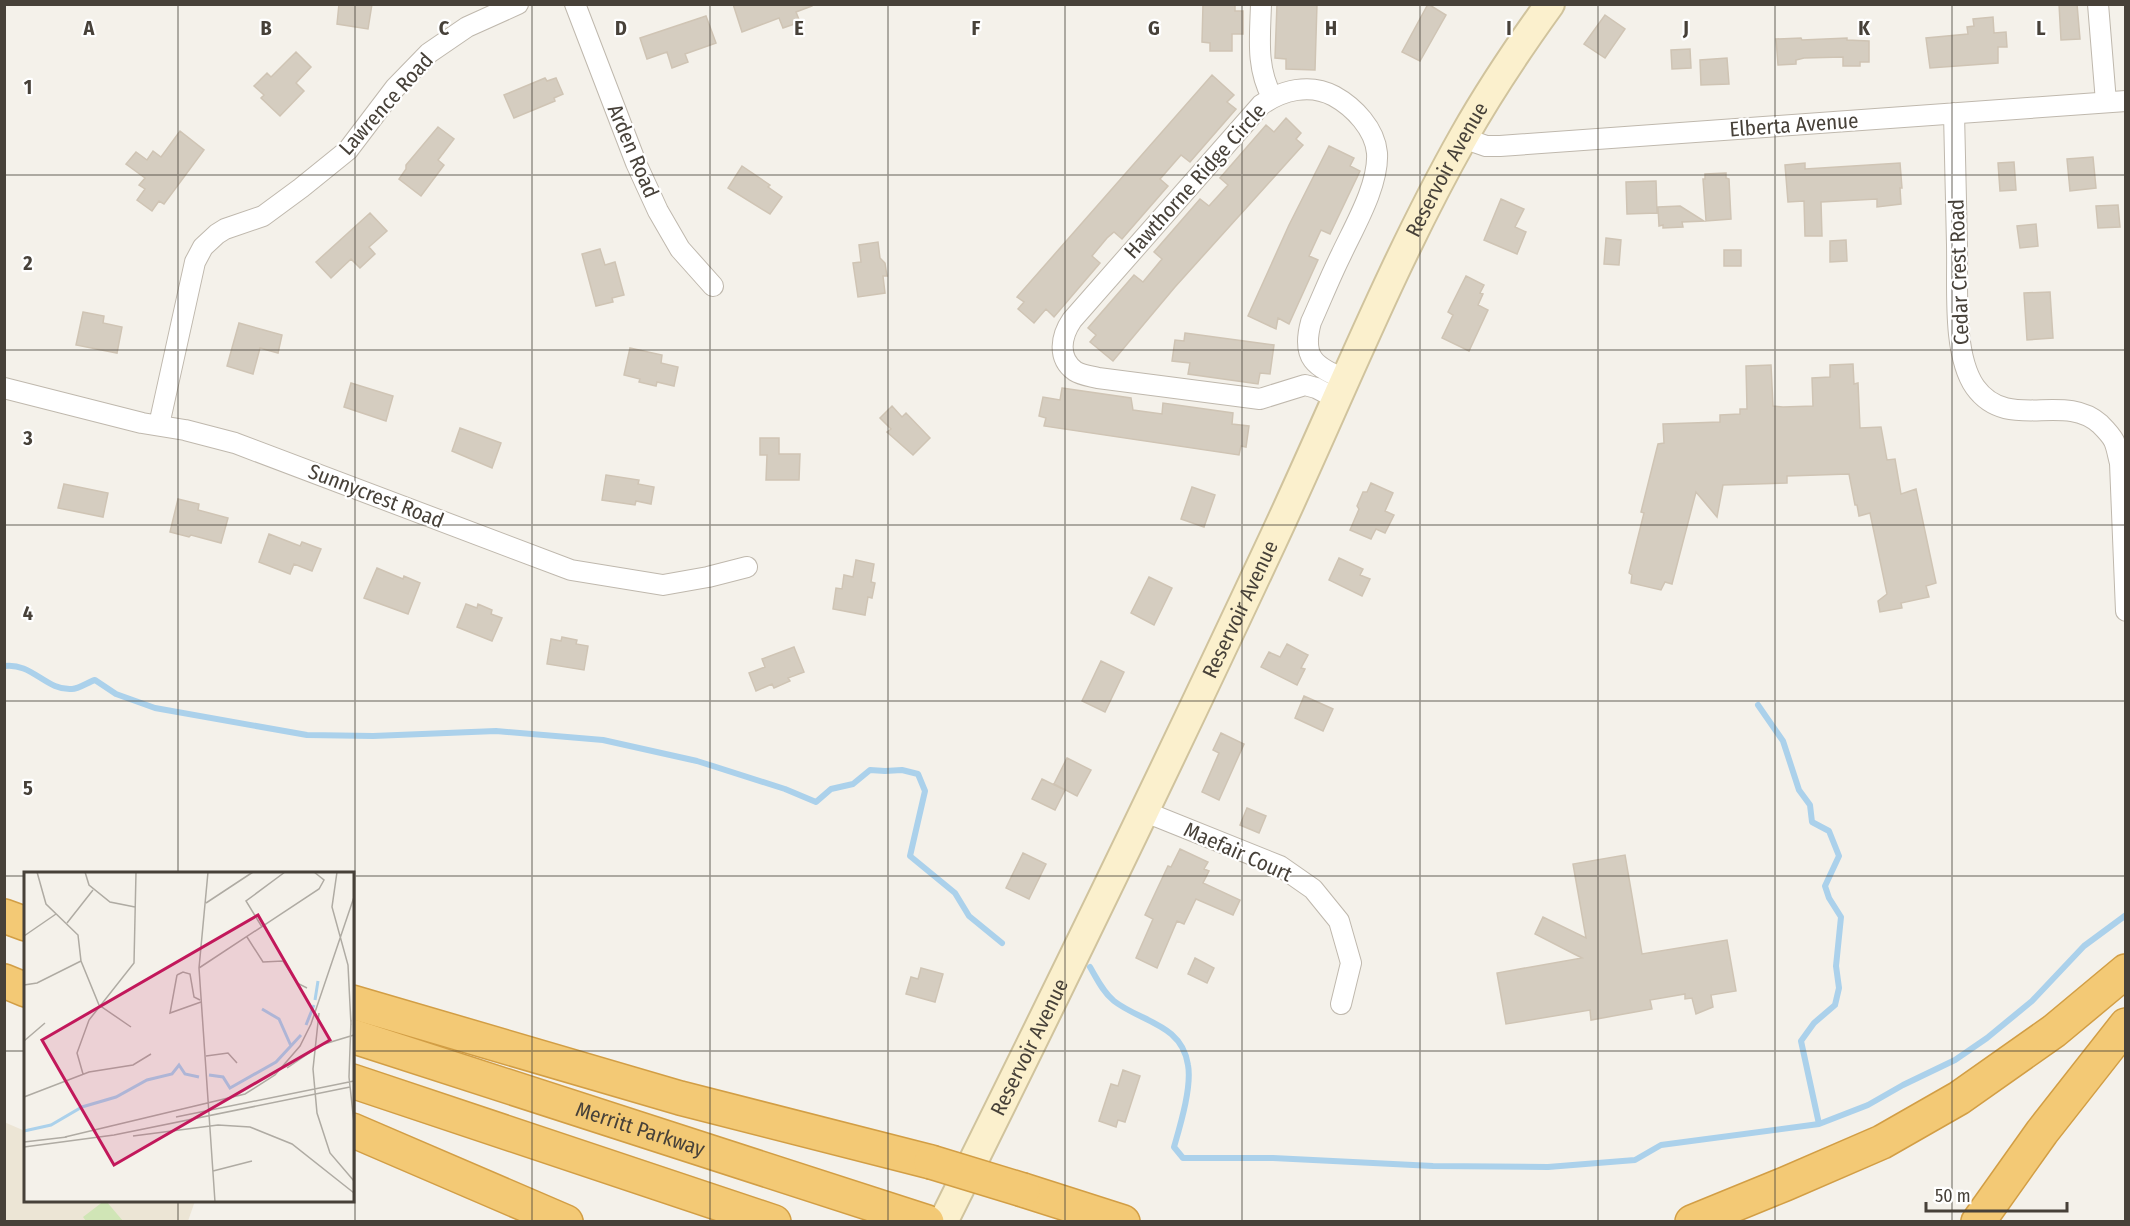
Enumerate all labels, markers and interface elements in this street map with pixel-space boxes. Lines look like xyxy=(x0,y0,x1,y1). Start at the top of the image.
text: A xyxy=(83,16,96,40)
text: B xyxy=(260,16,272,40)
text: C xyxy=(439,16,450,40)
text: D xyxy=(615,16,627,40)
text: E xyxy=(794,16,804,40)
text: F xyxy=(972,16,981,40)
text: G xyxy=(1148,16,1160,40)
text: H xyxy=(1325,16,1337,40)
text: I xyxy=(1506,16,1512,40)
text: J xyxy=(1682,16,1689,40)
text: K xyxy=(1858,16,1870,40)
text: L xyxy=(2036,16,2046,40)
street label: Lawrence Road xyxy=(333,47,439,161)
text: 1 xyxy=(24,75,32,99)
street label: Reservoir Avenue xyxy=(1400,97,1494,241)
street label: Hawthorne Ridge Circle xyxy=(1119,98,1271,264)
street label: Arden Road xyxy=(602,100,664,202)
street label: Elberta Avenue xyxy=(1729,108,1859,142)
street label: Cedar Crest Road xyxy=(1943,198,1975,346)
text: 2 xyxy=(22,251,33,275)
text: 3 xyxy=(22,426,33,450)
street label: Sunnycrest Road xyxy=(305,458,447,534)
street label: Reservoir Avenue xyxy=(1197,536,1284,682)
text: 4 xyxy=(23,601,33,625)
text: 5 xyxy=(23,776,33,800)
street label: Maefair Court xyxy=(1180,817,1296,887)
inset map xyxy=(24,872,354,1202)
street label: Reservoir Avenue xyxy=(985,975,1074,1120)
street label: Merritt Parkway xyxy=(572,1096,709,1162)
scale bar xyxy=(1926,1175,2067,1213)
text: 50 m xyxy=(1935,1185,1971,1207)

